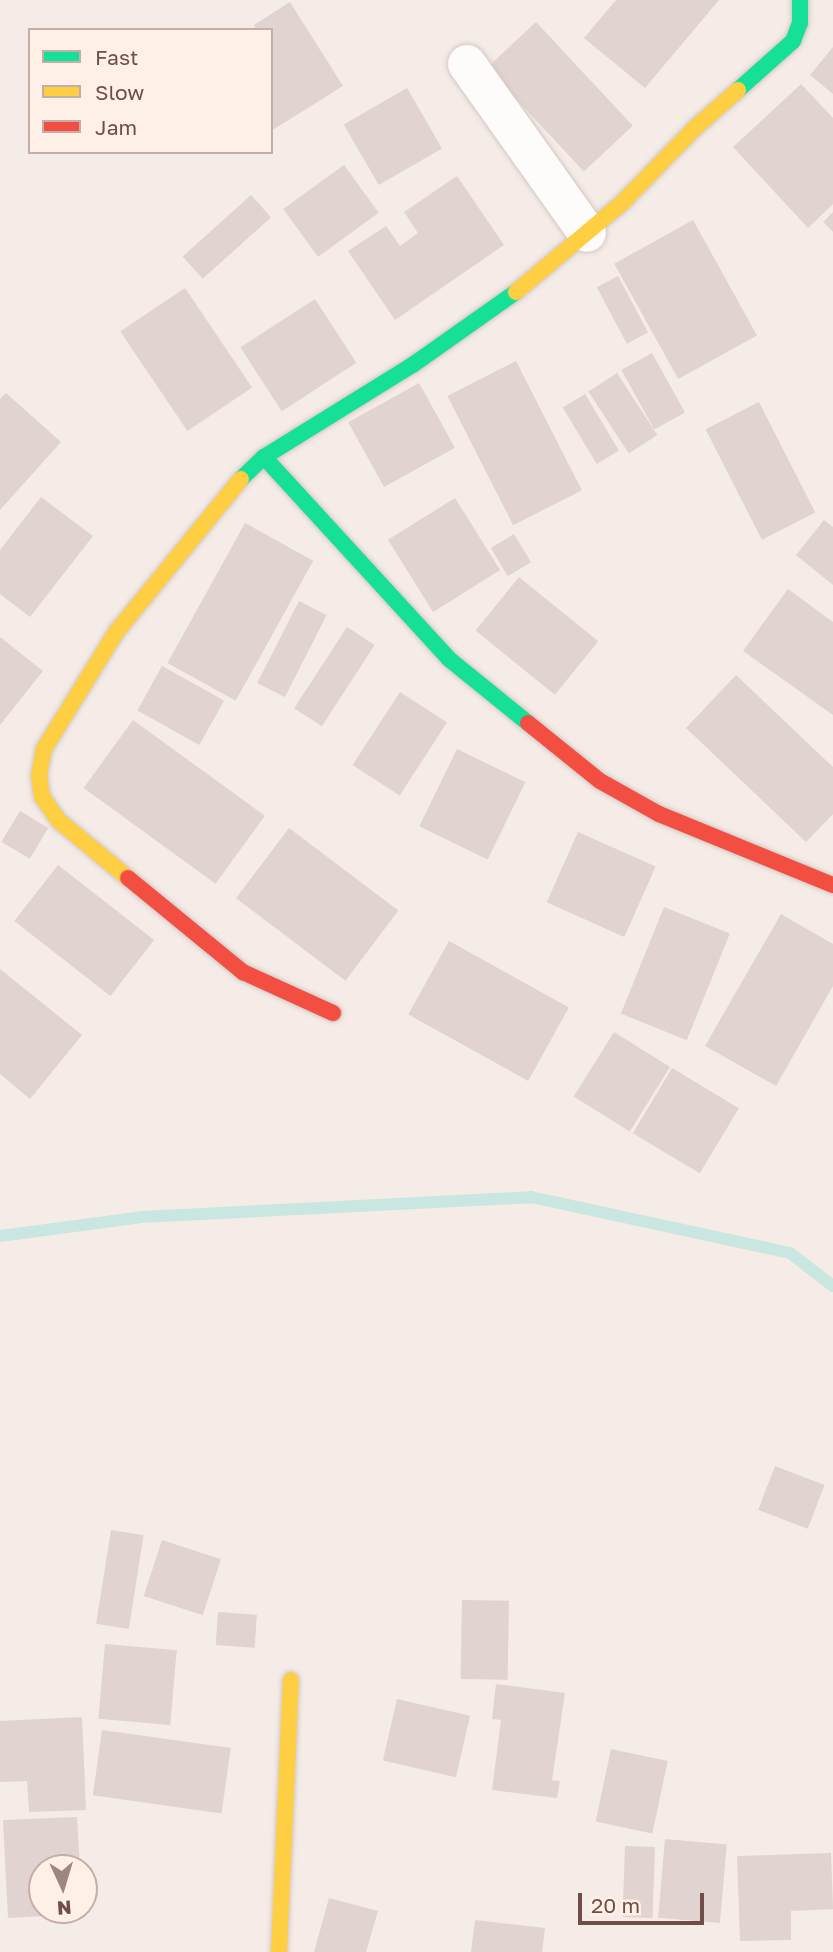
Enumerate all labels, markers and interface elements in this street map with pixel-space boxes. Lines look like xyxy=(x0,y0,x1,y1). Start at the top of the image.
legend xyxy=(28,28,273,154)
text: Fast xyxy=(95,44,138,70)
text: Slow xyxy=(95,79,144,105)
text: Jam xyxy=(95,114,137,140)
north arrow xyxy=(28,1854,98,1924)
scale bar xyxy=(581,1878,707,1922)
text: 20 m xyxy=(591,1892,640,1918)
text: N xyxy=(56,1896,72,1920)

